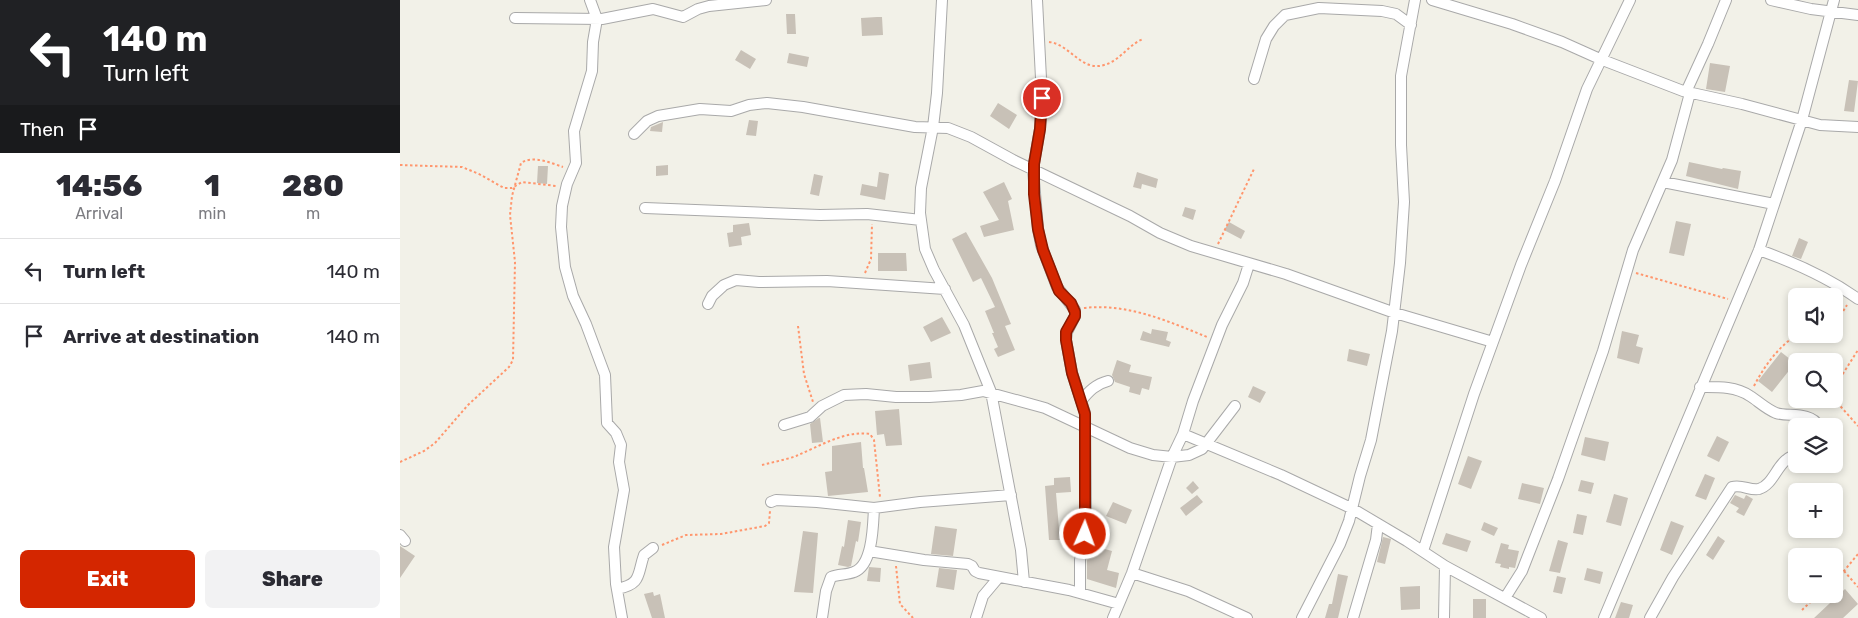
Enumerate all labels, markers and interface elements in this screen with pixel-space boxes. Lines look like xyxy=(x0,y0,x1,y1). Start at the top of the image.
text: 140 m xyxy=(103,18,208,60)
icon: left xyxy=(20,20,85,85)
text: Turn left xyxy=(103,60,189,87)
pin xyxy=(1021,77,1063,119)
icon: arrive xyxy=(1028,84,1056,112)
icon: arrive xyxy=(74,115,102,143)
text: Then xyxy=(20,118,64,141)
text: 14:56 xyxy=(56,168,142,204)
text: 1 xyxy=(204,168,220,204)
text: 280 xyxy=(282,168,344,204)
text: Arrival xyxy=(75,204,123,223)
text: min xyxy=(198,204,226,223)
text: m xyxy=(306,204,320,223)
icon: left xyxy=(20,257,48,285)
text: Turn left xyxy=(63,260,145,283)
text: 140 m xyxy=(326,260,380,283)
map controls xyxy=(1788,288,1843,603)
button: sound xyxy=(1788,288,1843,343)
icon: arrive xyxy=(20,322,48,350)
text: Arrive at destination xyxy=(63,325,259,348)
text: 140 m xyxy=(326,325,380,348)
button: search xyxy=(1788,353,1843,408)
button: layers xyxy=(1788,418,1843,473)
button: + xyxy=(1788,483,1843,538)
position arrow xyxy=(1058,507,1110,559)
button: − xyxy=(1788,548,1843,603)
button: Exit xyxy=(20,550,195,608)
button: Share xyxy=(205,550,380,608)

